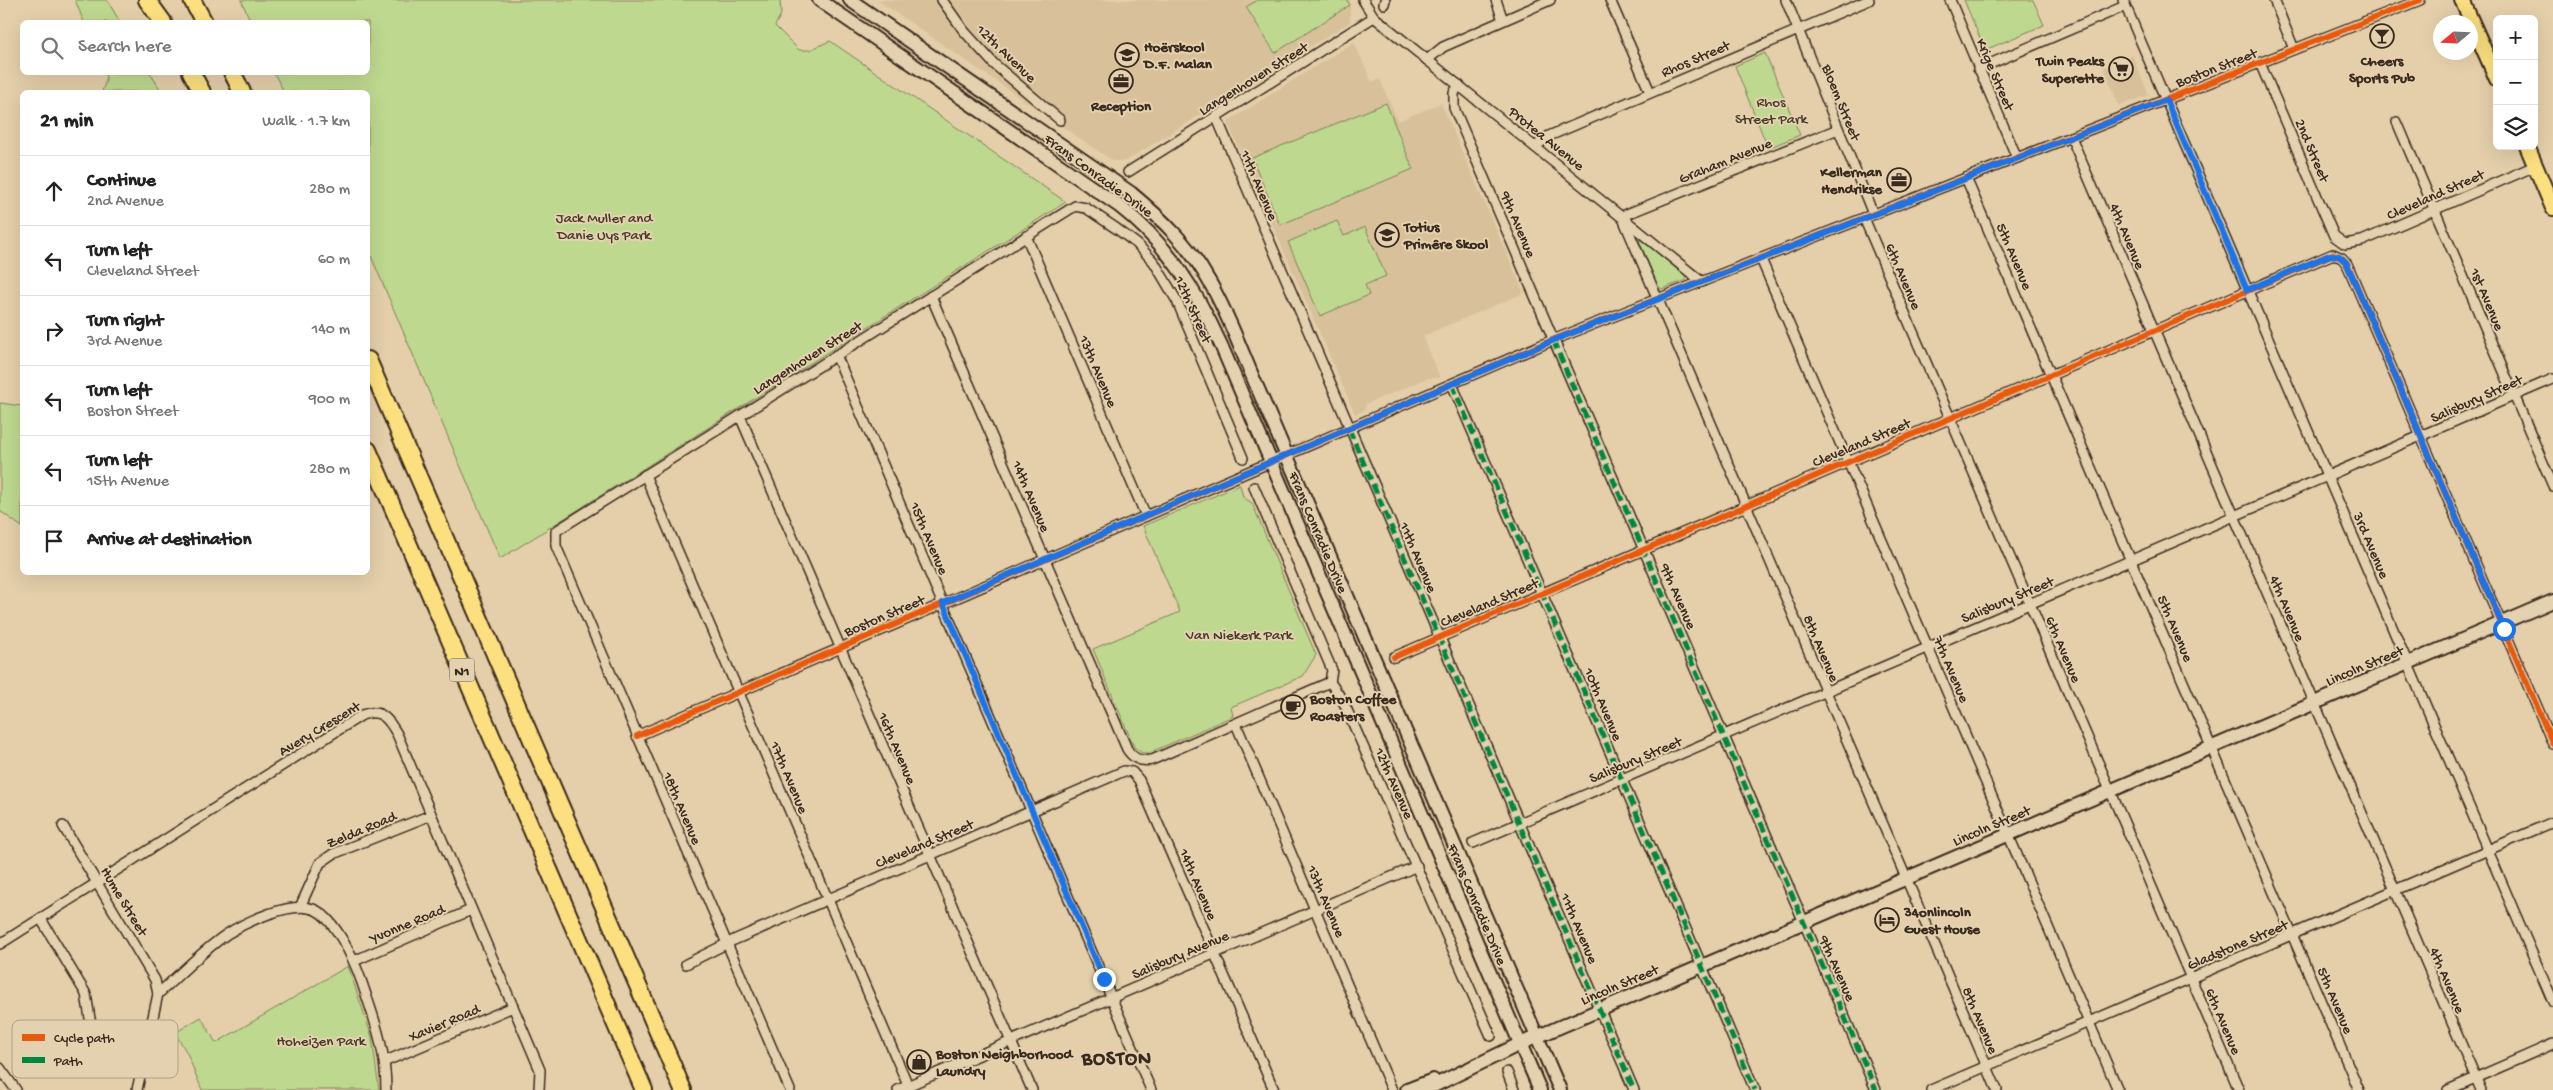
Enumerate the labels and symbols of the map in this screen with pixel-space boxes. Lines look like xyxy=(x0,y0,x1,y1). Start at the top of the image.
north arrow xyxy=(2433,15,2478,60)
street label: 12th Avenue xyxy=(971,21,1039,88)
bar icon: Cheers Sports Pub xyxy=(2369,23,2395,49)
street label: Krige Street xyxy=(1971,36,2018,115)
street label: Rhos Street xyxy=(1659,37,1735,82)
street label: Langenhoven Street xyxy=(1196,38,1314,121)
place label: Hoërskool D.F. Malan xyxy=(1142,39,1213,74)
school or university icon: Hoërskool D.F. Malan xyxy=(1114,42,1140,68)
street label: Boston Street xyxy=(2173,44,2262,93)
place label: Twin Peaks Superette xyxy=(2035,53,2105,88)
place label: Cheers Sports Pub xyxy=(2349,53,2415,88)
supermarket icon: Twin Peaks Superette xyxy=(2108,56,2134,82)
street label: Bloem Street xyxy=(1816,61,1864,145)
office icon: Reception xyxy=(1108,68,1134,94)
park label: Rhos Street Park xyxy=(1735,94,1808,129)
place label: Reception xyxy=(1090,98,1152,116)
street label: Protea Avenue xyxy=(1503,103,1587,176)
street label: 2nd Street xyxy=(2290,117,2333,187)
street label: Frans Conradie Drive xyxy=(1039,130,1156,222)
street label: Graham Avenue xyxy=(1677,135,1775,189)
street label: 11th Avenue xyxy=(1235,147,1281,224)
place label: Kellerman Hendrikse xyxy=(1819,164,1883,199)
street label: Cleveland Street xyxy=(2384,166,2489,225)
office icon: Kellerman Hendrikse xyxy=(1886,167,1912,193)
street label: 9th Avenue xyxy=(1495,188,1539,261)
street label: 4th Avenue xyxy=(2104,201,2148,273)
park label: Jack Muller and Danie Uys Park xyxy=(556,210,653,245)
place label: Totius Primêre Skool xyxy=(1403,219,1489,254)
street label: 5th Avenue xyxy=(1991,221,2035,293)
school or university icon: Totius Primêre Skool xyxy=(1374,222,1400,248)
street label: 6th Avenue xyxy=(1880,241,1924,313)
street label: 1st Avenue xyxy=(2465,265,2508,334)
street label: 12th Street xyxy=(1169,273,1216,348)
street label: Langenhoven Street xyxy=(750,317,868,400)
street label: 13th Avenue xyxy=(1074,332,1121,411)
street label: Salisbury Street xyxy=(2428,371,2527,428)
street label: Cleveland Street xyxy=(1810,414,1915,473)
street label: 14th Avenue xyxy=(1007,457,1053,536)
street label: Frans Conradie Drive xyxy=(1283,468,1351,596)
street label: 15th Avenue xyxy=(904,499,952,578)
street label: 3rd Avenue xyxy=(2348,509,2392,582)
street label: 11th Avenue xyxy=(1394,519,1440,596)
street label: 9th Avenue xyxy=(1654,560,1700,633)
street label: Salisbury Street xyxy=(1959,573,2058,628)
street label: 4th Avenue xyxy=(2264,573,2308,645)
street label: Cleveland Street xyxy=(1438,574,1543,633)
street label: Boston Street xyxy=(841,591,929,642)
street label: 5th Avenue xyxy=(2152,593,2196,665)
street label: 8th Avenue xyxy=(1798,613,1842,685)
street label: 6th Avenue xyxy=(2040,614,2084,686)
route start xyxy=(2493,618,2516,641)
park label: Van Niekerk Park xyxy=(1185,627,1294,645)
street label: 7th Avenue xyxy=(1928,633,1972,706)
street label: Lincoln Street xyxy=(2323,642,2408,691)
road number: N1 xyxy=(450,658,474,682)
street label: 10th Avenue xyxy=(1578,665,1626,744)
place label: Boston Coffee Roasters xyxy=(1309,691,1397,726)
cafe icon: Boston Coffee Roasters xyxy=(1280,694,1306,720)
street label: Avery Crescent xyxy=(276,697,366,761)
street label: 16th Avenue xyxy=(873,709,919,788)
street label: Salisbury Street xyxy=(1587,733,1686,788)
street label: 17th Avenue xyxy=(764,738,812,817)
street label: 12th Avenue xyxy=(1369,744,1417,823)
street label: 18th Avenue xyxy=(657,769,705,848)
street label: Lincoln Street xyxy=(1950,802,2035,851)
street label: Zelda Road xyxy=(324,808,401,854)
street label: Cleveland Street xyxy=(873,815,978,874)
street label: Frans Conradie Drive xyxy=(1442,840,1510,968)
street label: 14th Avenue xyxy=(1174,845,1220,924)
street label: 13th Avenue xyxy=(1302,862,1349,941)
street label: Hume Street xyxy=(96,864,152,942)
street label: 11th Avenue xyxy=(1555,890,1601,967)
street label: Yvonne Road xyxy=(366,901,449,949)
place label: 34onlincoln Guest House xyxy=(1903,904,1981,939)
hotel icon: 34onlincoln Guest House xyxy=(1874,907,1900,933)
street label: Gladstone Street xyxy=(2185,916,2293,975)
street label: Salisbury Avenue xyxy=(1130,927,1232,984)
street label: 9th Avenue xyxy=(1813,932,1859,1005)
street label: 4th Avenue xyxy=(2424,945,2468,1017)
street label: Lincoln Street xyxy=(1578,961,1663,1010)
street label: 5th Avenue xyxy=(2312,965,2356,1037)
route end xyxy=(1093,968,1116,991)
street label: 8th Avenue xyxy=(1957,985,2001,1057)
street label: 6th Avenue xyxy=(2200,986,2244,1058)
street label: Xavier Road xyxy=(406,1000,484,1047)
legend xyxy=(12,1020,178,1078)
text: Cycle path xyxy=(54,1031,115,1048)
park label: Hoheizen Park xyxy=(276,1033,367,1051)
place label: Boston Neighborhood Laundry xyxy=(935,1046,1075,1081)
shop icon: Boston Neighborhood Laundry xyxy=(906,1049,932,1075)
district label: BOSTON xyxy=(1081,1049,1152,1072)
text: Path xyxy=(53,1054,83,1071)

